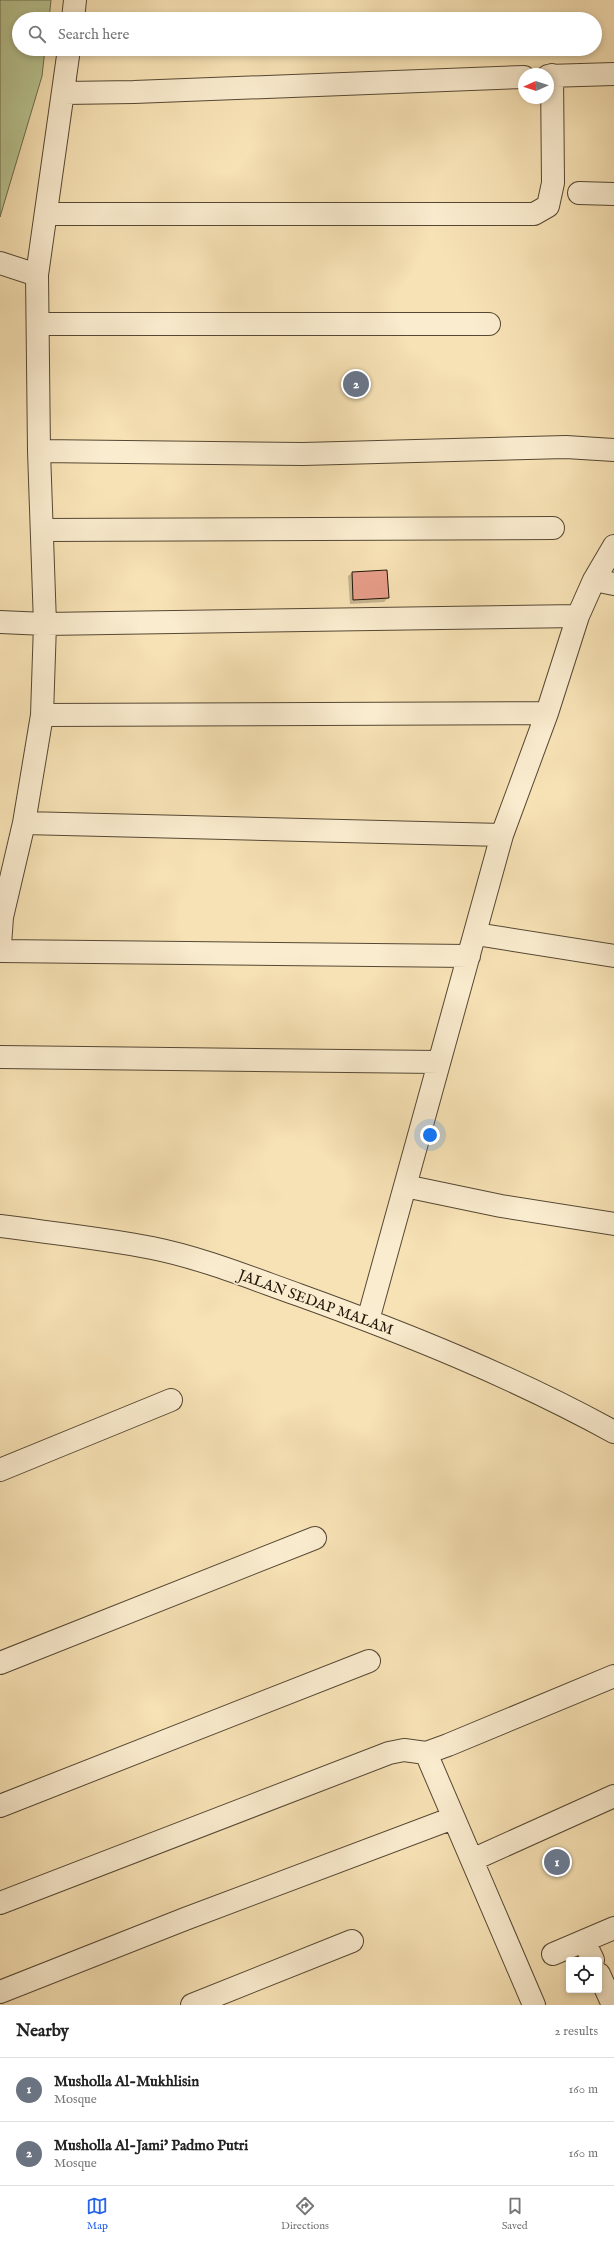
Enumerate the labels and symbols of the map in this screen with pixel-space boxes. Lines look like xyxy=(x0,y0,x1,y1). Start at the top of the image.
north arrow xyxy=(518,68,554,104)
pin: 2 xyxy=(343,369,369,399)
your location xyxy=(420,1125,440,1145)
street label: JALAN SEDAP MALAM xyxy=(234,1265,396,1339)
pin: 1 xyxy=(544,1847,570,1877)

